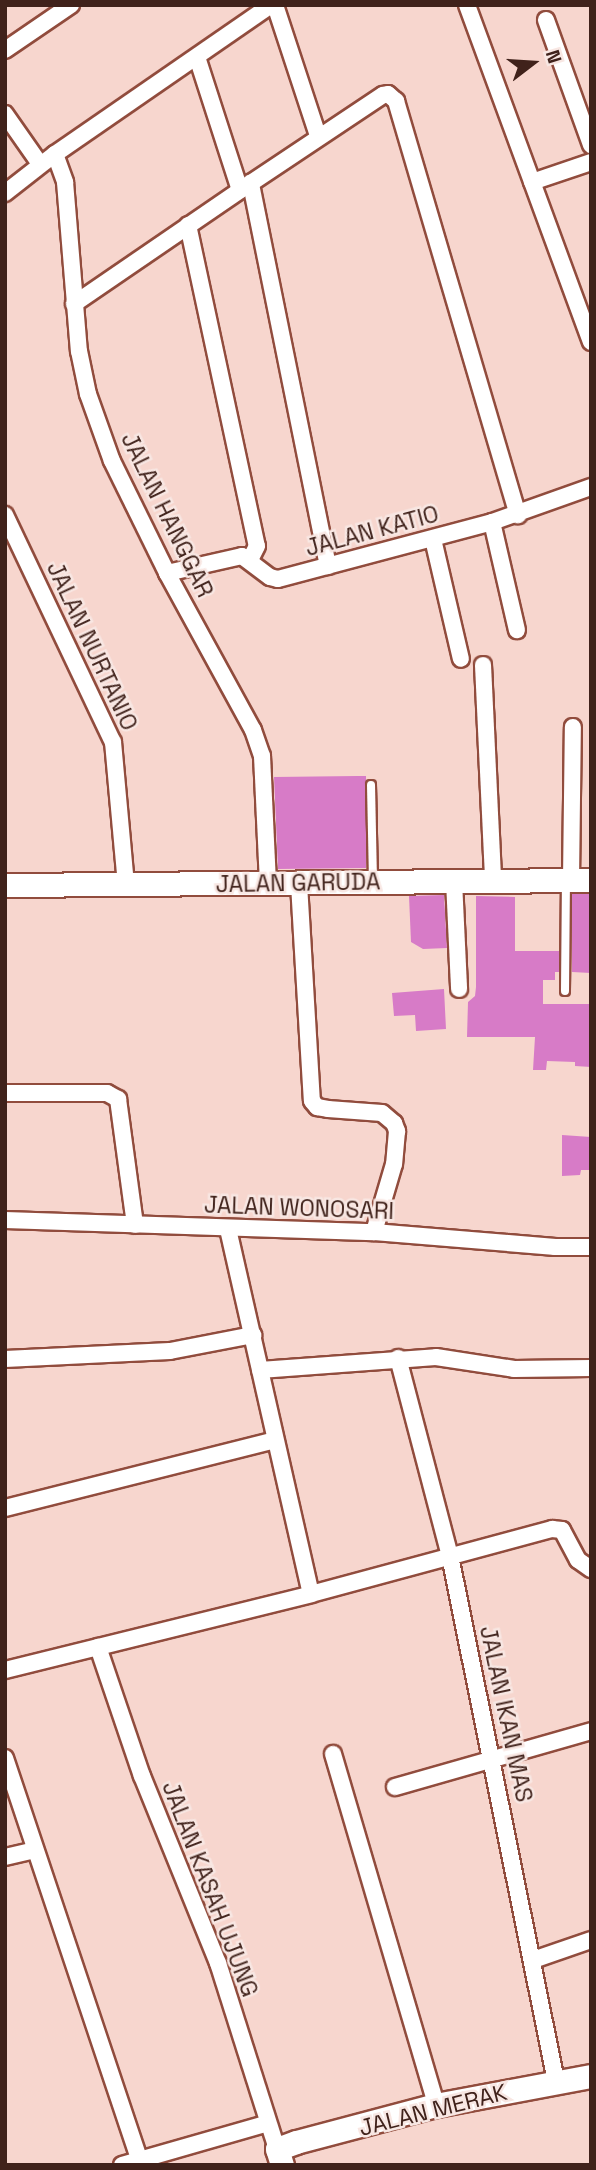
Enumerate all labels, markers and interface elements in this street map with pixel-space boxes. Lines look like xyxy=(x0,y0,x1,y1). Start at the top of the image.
north arrow xyxy=(498,28,568,98)
text: N xyxy=(540,47,567,66)
street label: JALAN HANGGAR xyxy=(115,428,219,602)
street label: JALAN KATIO xyxy=(302,500,442,562)
street label: JALAN NURTANIO xyxy=(41,557,143,735)
street label: JALAN GARUDA xyxy=(215,868,381,898)
street label: JALAN WONOSARI xyxy=(203,1191,395,1225)
street label: JALAN IKAN MAS xyxy=(474,1623,538,1805)
street label: JALAN KASAH UJUNG xyxy=(156,1777,264,2001)
street label: JALAN MERAK xyxy=(356,2078,510,2142)

